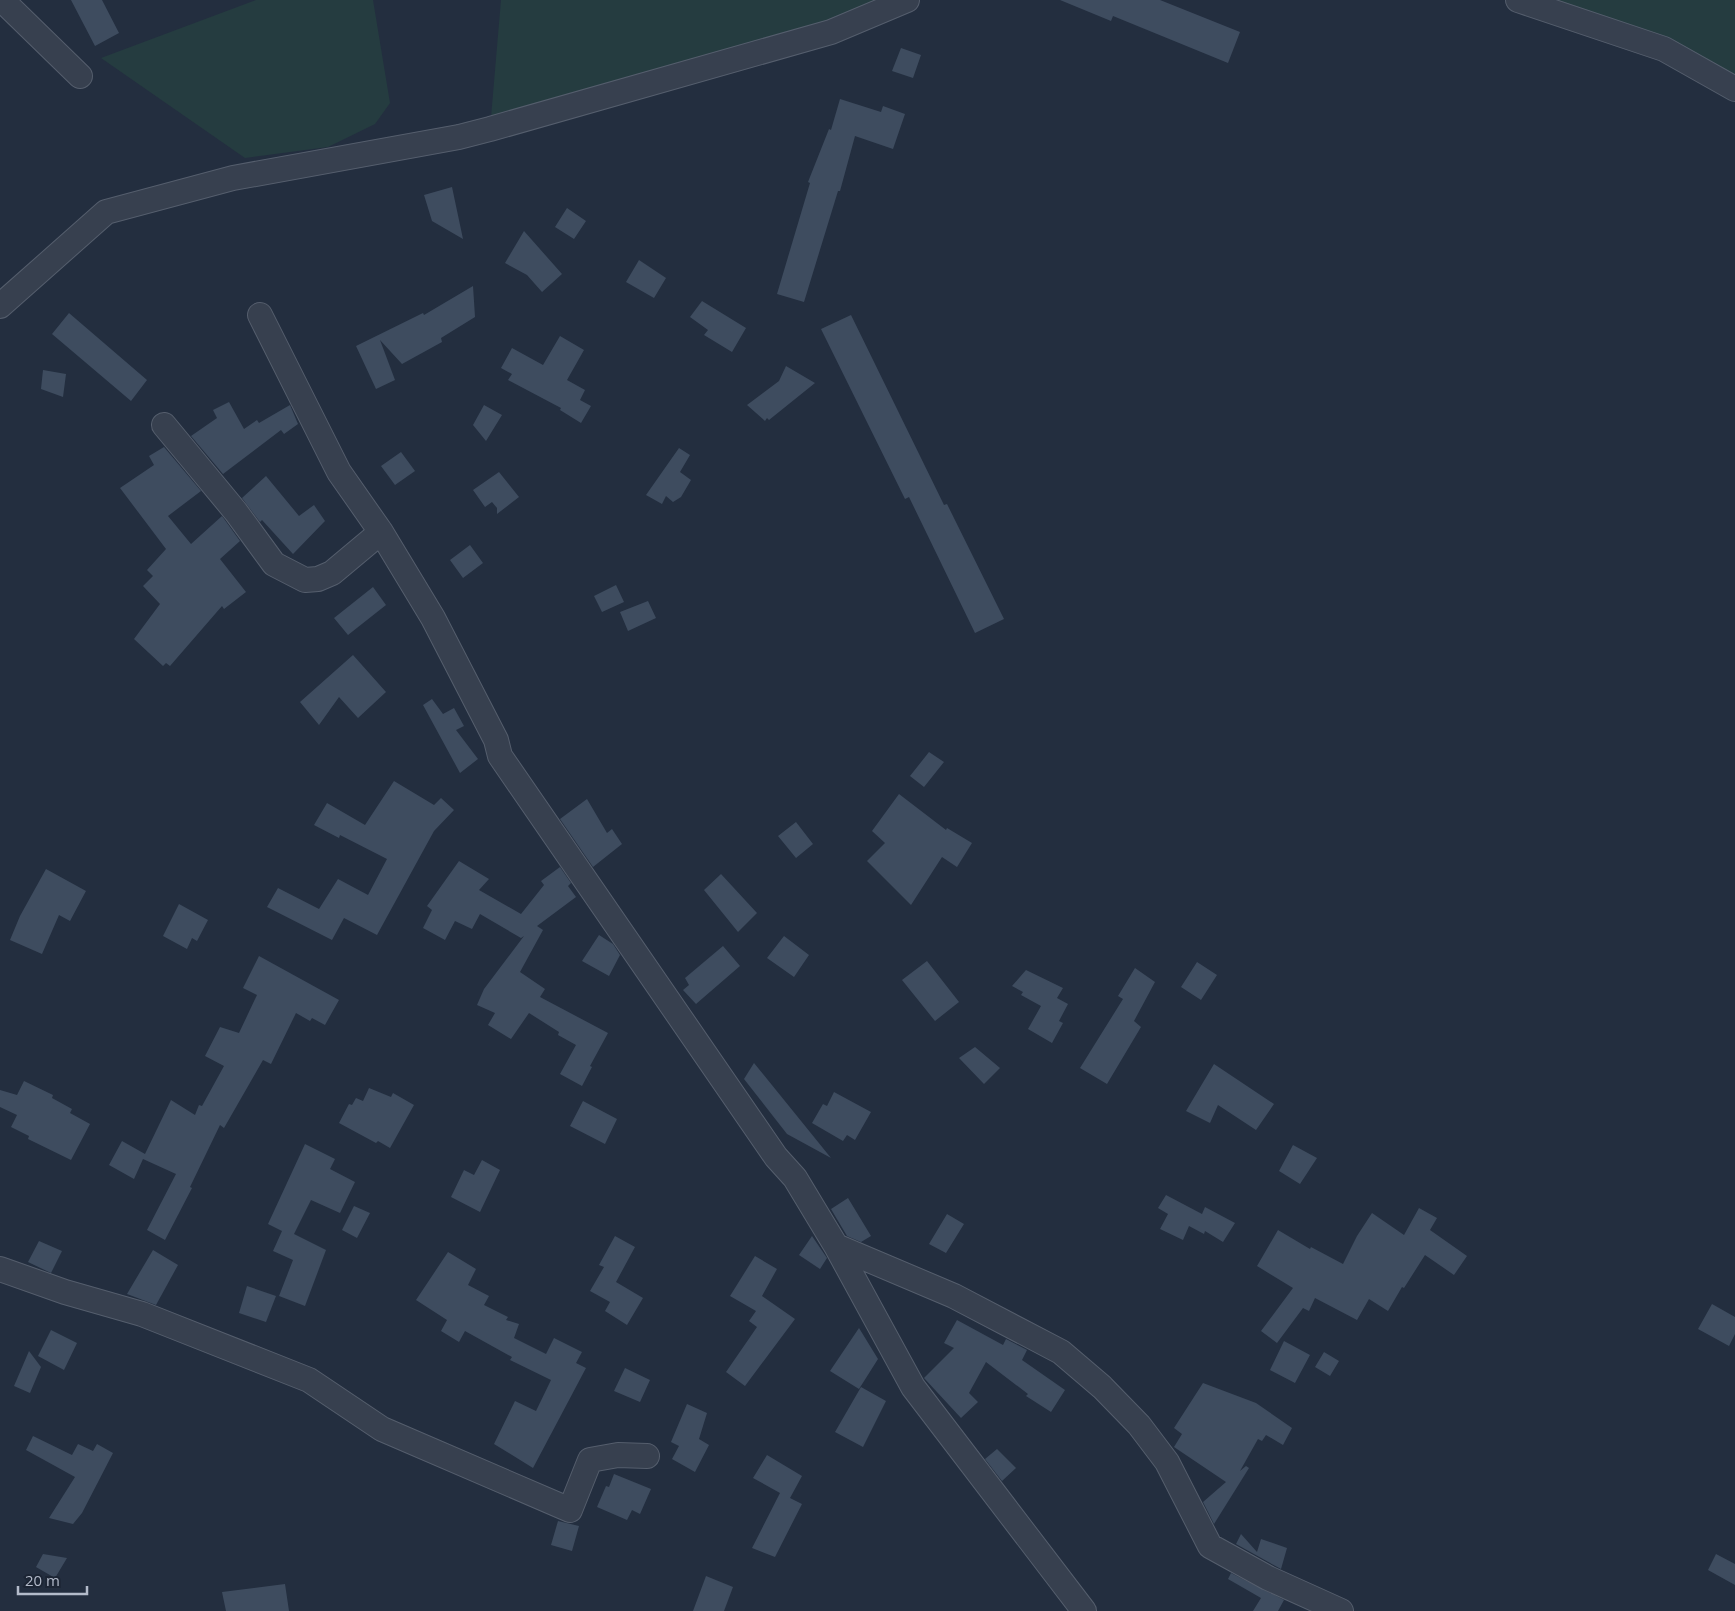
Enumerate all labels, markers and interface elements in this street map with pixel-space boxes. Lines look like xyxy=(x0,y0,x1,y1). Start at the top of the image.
scale bar xyxy=(18,1564,86,1596)
text: 20 m xyxy=(25,1570,60,1590)

